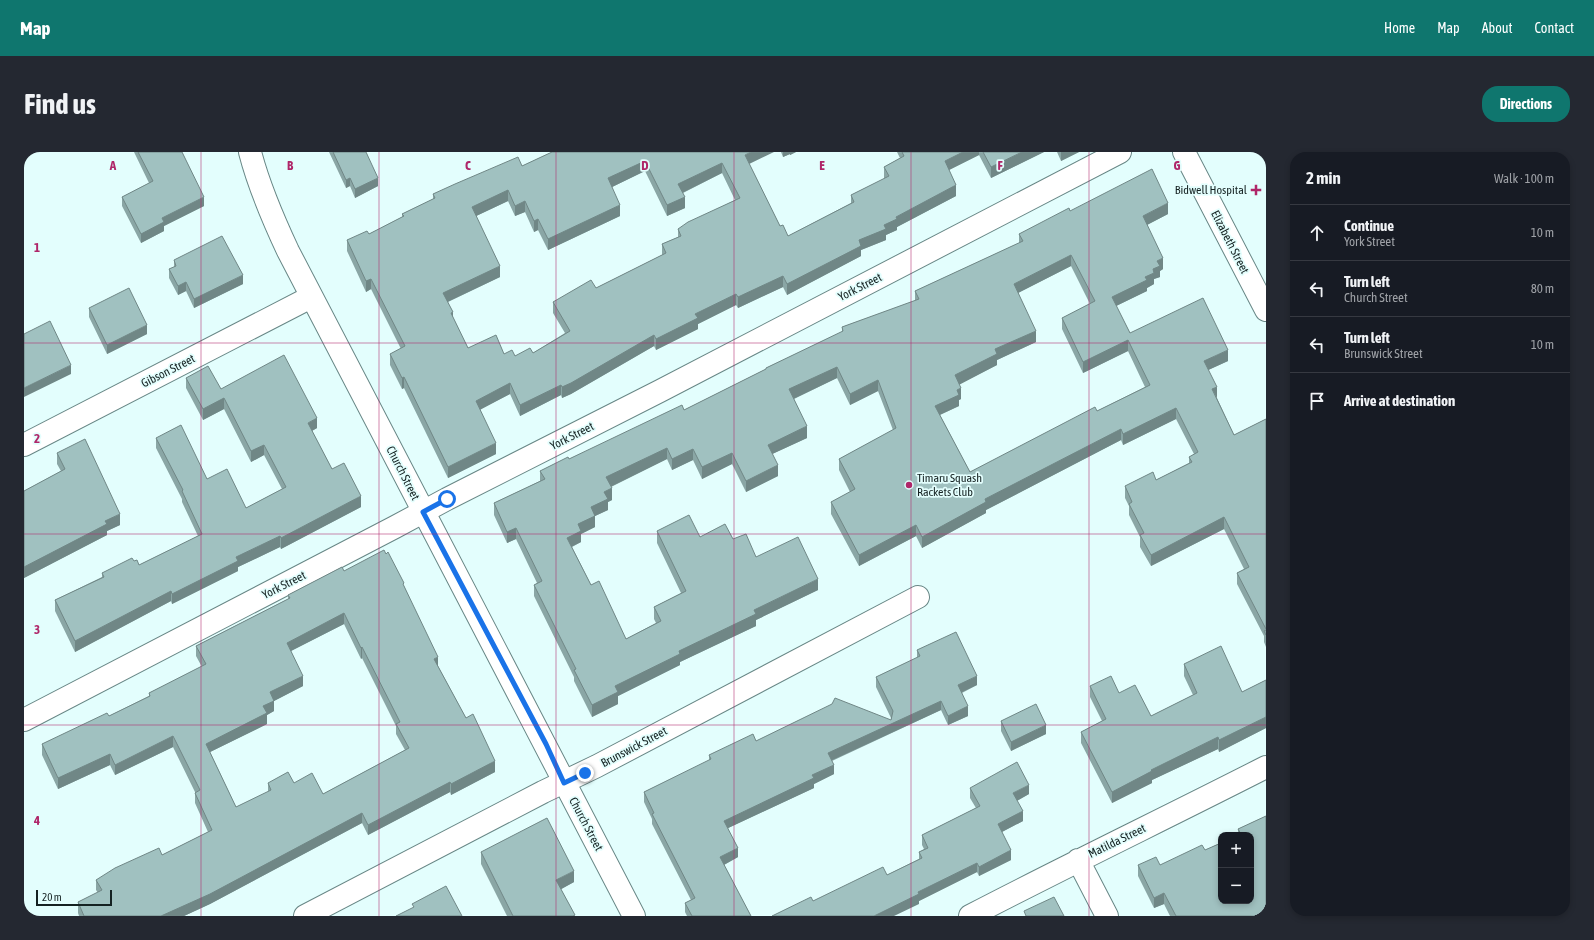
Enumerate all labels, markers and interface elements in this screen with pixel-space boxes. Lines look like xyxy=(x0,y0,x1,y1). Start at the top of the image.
text: Map xyxy=(20,17,51,39)
text: Home xyxy=(1384,20,1415,36)
text: Map xyxy=(1437,20,1460,36)
text: About xyxy=(1482,20,1513,36)
text: Contact xyxy=(1535,20,1574,36)
button: Directions xyxy=(1482,86,1570,122)
text: Find us xyxy=(24,88,96,120)
text: A xyxy=(109,158,117,173)
text: B xyxy=(287,158,294,173)
text: C xyxy=(465,158,471,173)
text: D xyxy=(641,158,649,173)
text: E xyxy=(819,158,825,173)
text: F xyxy=(997,158,1003,173)
text: G xyxy=(1174,158,1181,173)
text: 2 min xyxy=(1306,168,1341,188)
text: Walk · 100 m xyxy=(1494,171,1554,186)
place label: Bidwell Hospital xyxy=(1175,183,1248,197)
marker: Bidwell Hospital xyxy=(1250,184,1262,196)
street label: Elizabeth Street xyxy=(1208,208,1252,277)
text: Continue xyxy=(1344,217,1394,234)
icon: ahead xyxy=(1306,222,1328,244)
text: 10 m xyxy=(1531,225,1554,240)
text: York Street xyxy=(1344,234,1395,249)
text: 1 xyxy=(34,240,40,255)
street label: York Street xyxy=(836,270,885,304)
text: Turn left xyxy=(1344,273,1390,290)
icon: left xyxy=(1306,278,1328,300)
text: 80 m xyxy=(1531,281,1554,296)
text: Church Street xyxy=(1344,290,1408,305)
text: Turn left xyxy=(1344,329,1390,346)
icon: left xyxy=(1306,334,1328,356)
text: 10 m xyxy=(1531,337,1554,352)
text: Brunswick Street xyxy=(1344,346,1423,361)
street label: Gibson Street xyxy=(139,351,198,391)
icon: arrive xyxy=(1306,390,1328,412)
text: Arrive at destination xyxy=(1344,392,1455,409)
street label: York Street xyxy=(548,419,597,453)
text: 2 xyxy=(34,431,40,446)
street label: Church Street xyxy=(383,444,423,503)
place label: Timaru Squash Rackets Club xyxy=(917,471,982,499)
marker: Timaru Squash Rackets Club xyxy=(904,480,914,490)
route start xyxy=(438,490,456,508)
street label: York Street xyxy=(260,568,309,602)
text: 3 xyxy=(34,622,40,637)
street label: Brunswick Street xyxy=(599,724,670,770)
route end xyxy=(576,764,594,782)
street label: Church Street xyxy=(566,795,606,854)
text: 4 xyxy=(33,813,40,828)
street label: Matilda Street xyxy=(1086,821,1148,861)
map controls xyxy=(1218,832,1254,904)
button: + xyxy=(1218,832,1254,868)
button: − xyxy=(1218,868,1254,904)
scale bar xyxy=(36,888,112,907)
text: 20 m xyxy=(42,891,62,903)

